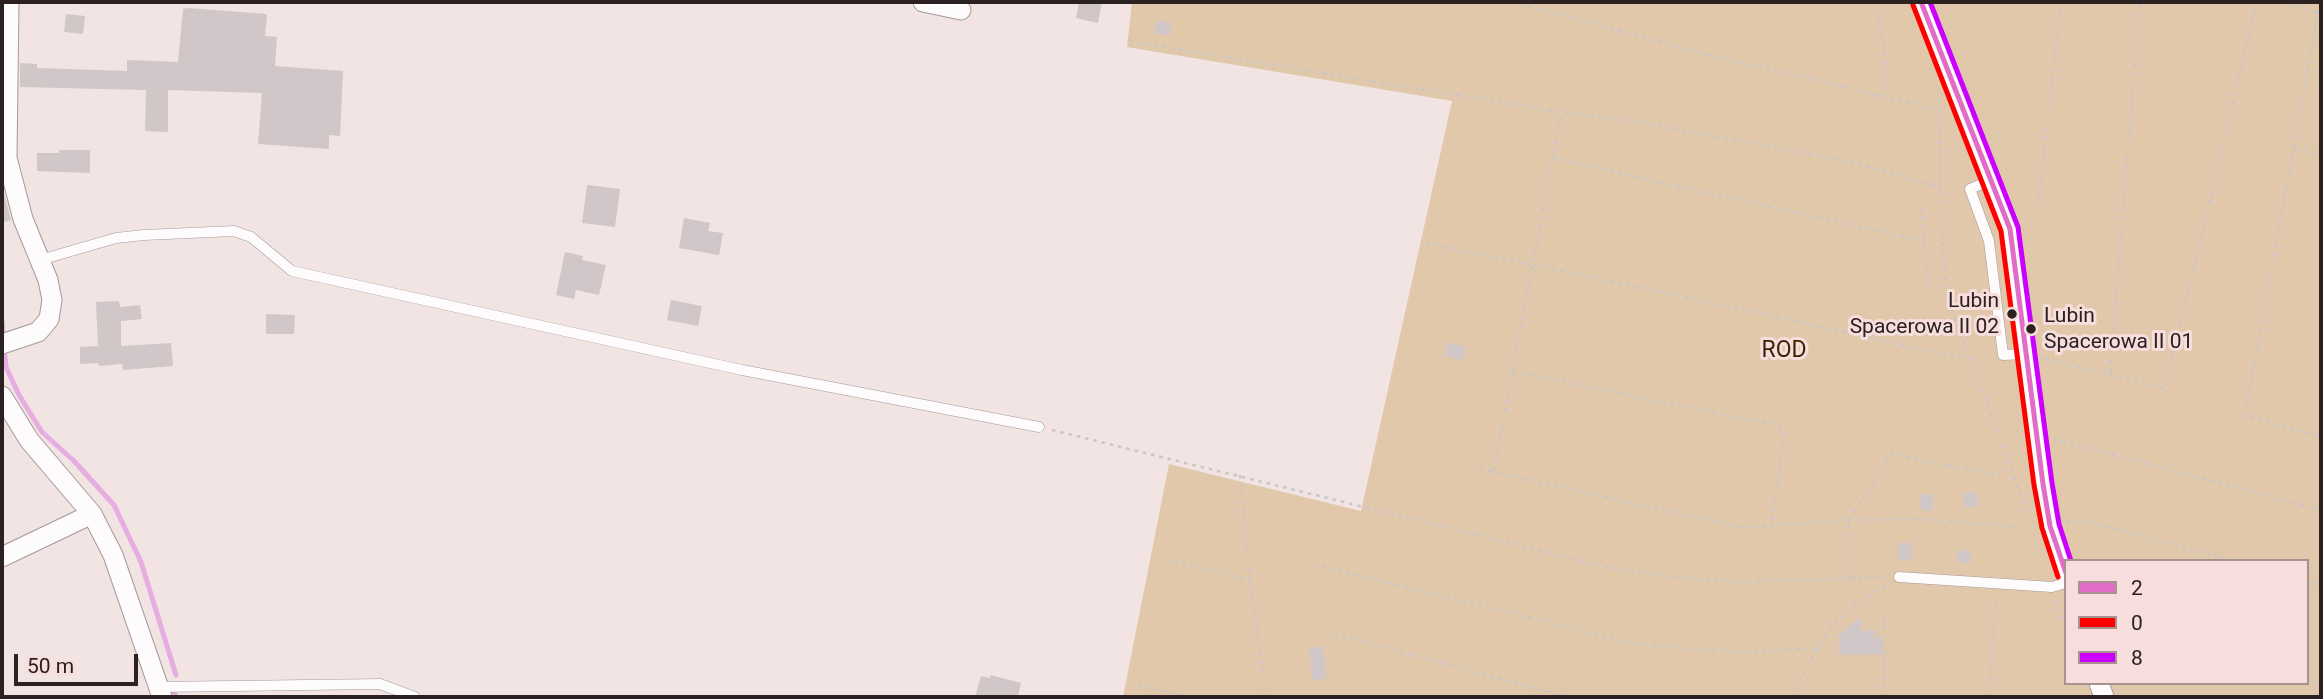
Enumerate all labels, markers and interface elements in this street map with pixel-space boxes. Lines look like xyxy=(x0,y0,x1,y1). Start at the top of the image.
place label: Lubin Spacerowa II 02 xyxy=(1850,289,1999,339)
place label: Lubin Spacerowa II 01 xyxy=(2044,304,2193,354)
marker: Lubin Spacerowa II 02 xyxy=(2005,307,2019,321)
marker: Lubin Spacerowa II 01 xyxy=(2024,322,2038,336)
park label: ROD xyxy=(1761,337,1807,365)
legend xyxy=(2064,559,2309,685)
text: 2 xyxy=(2131,576,2143,600)
text: 0 xyxy=(2131,611,2143,635)
scale bar xyxy=(18,640,142,684)
text: 8 xyxy=(2131,646,2143,670)
text: 50 m xyxy=(27,654,74,678)

